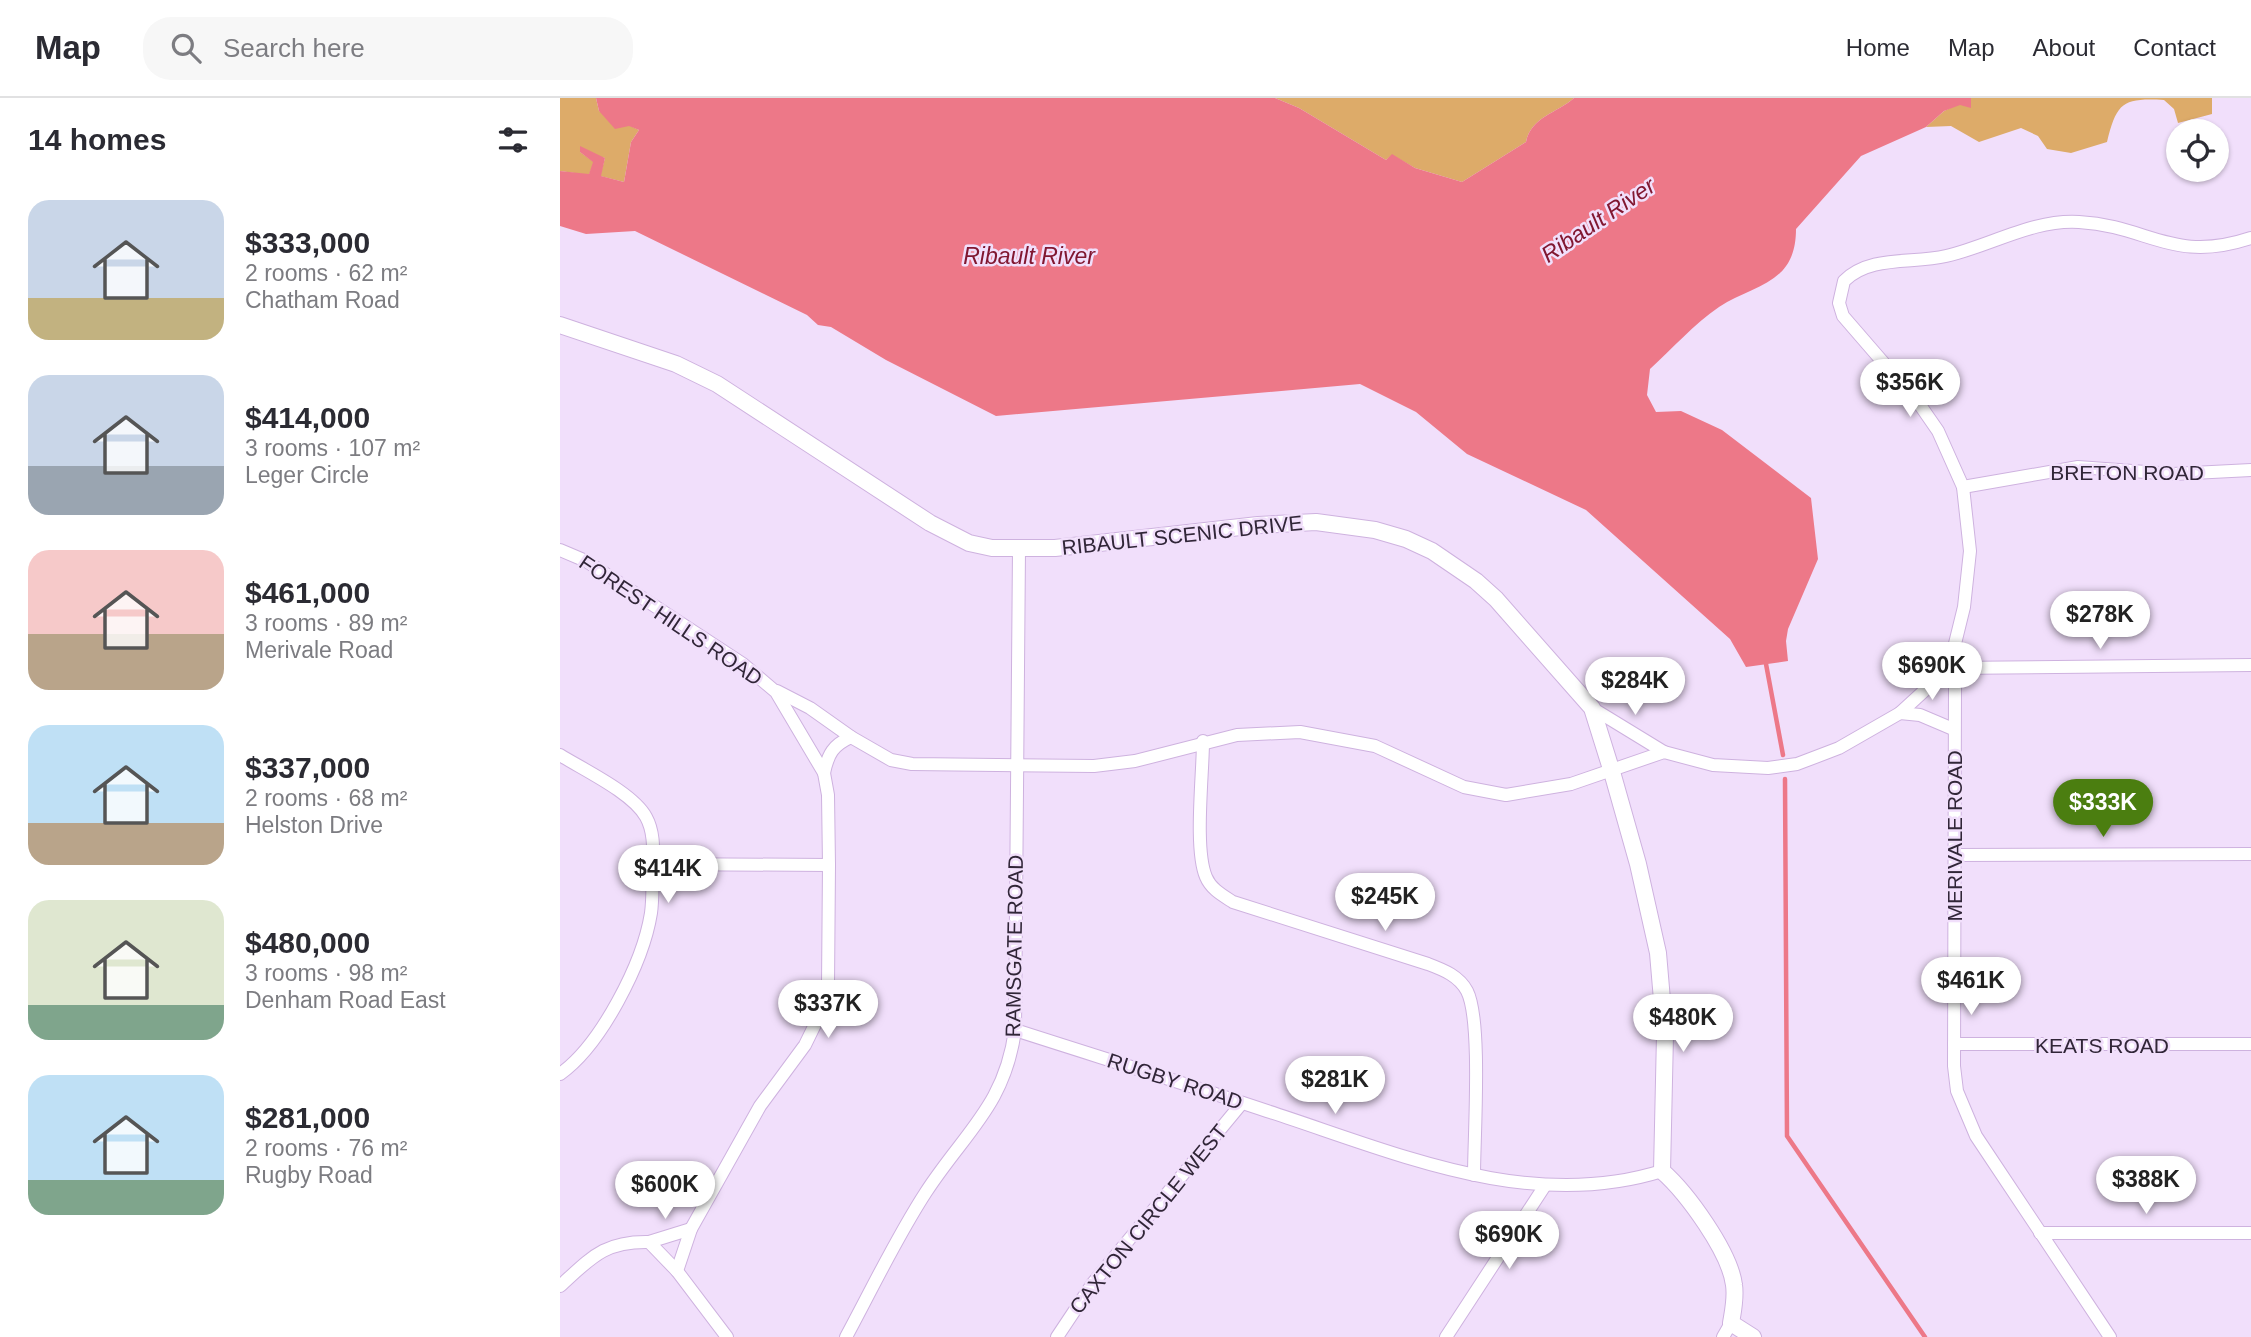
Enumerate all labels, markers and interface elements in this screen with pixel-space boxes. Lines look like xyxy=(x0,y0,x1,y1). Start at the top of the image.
search box xyxy=(143,17,633,80)
text: Map xyxy=(35,29,101,66)
icon: search xyxy=(167,29,205,67)
text: Search here xyxy=(223,33,365,63)
text: Home xyxy=(1846,34,1910,61)
text: Map xyxy=(1948,34,1995,61)
text: About xyxy=(2033,34,2095,61)
text: Contact xyxy=(2133,34,2216,61)
map controls xyxy=(2166,119,2229,182)
button: locate xyxy=(2166,119,2229,182)
icon: filters xyxy=(494,121,532,159)
text: 14 homes xyxy=(28,123,166,156)
water label: Ribault River xyxy=(1536,172,1661,268)
text: $333,000 xyxy=(245,226,370,259)
icon: home xyxy=(84,228,168,312)
water label: Ribault River xyxy=(963,243,1096,269)
text: 2 rooms · 62 m² xyxy=(245,260,407,286)
text: Chatham Road xyxy=(245,287,400,313)
pin: $356K xyxy=(1861,360,1959,419)
text: $356K xyxy=(1876,369,1944,395)
text: $414,000 xyxy=(245,401,370,434)
icon: home xyxy=(84,403,168,487)
text: 3 rooms · 107 m² xyxy=(245,435,420,461)
street label: BRETON ROAD xyxy=(2050,461,2204,484)
text: Leger Circle xyxy=(245,462,369,488)
street label: RIBAULT SCENIC DRIVE xyxy=(1060,511,1304,559)
street label: FOREST HILLS ROAD xyxy=(575,550,767,690)
text: $461,000 xyxy=(245,576,370,609)
icon: home xyxy=(84,578,168,662)
pin: $278K xyxy=(2051,592,2149,651)
text: $278K xyxy=(2066,601,2134,627)
text: 3 rooms · 89 m² xyxy=(245,610,407,636)
text: Merivale Road xyxy=(245,637,393,663)
pin: $690K xyxy=(1883,642,1981,702)
text: $690K xyxy=(1898,652,1966,678)
pin: $284K xyxy=(1586,658,1684,717)
text: $284K xyxy=(1601,667,1669,693)
street label: MERIVALE ROAD xyxy=(1943,750,1966,922)
text: $337,000 xyxy=(245,751,370,784)
icon: home xyxy=(84,753,168,837)
pin: $333K xyxy=(2054,780,2152,839)
text: 2 rooms · 68 m² xyxy=(245,785,407,811)
text: $333K xyxy=(2069,789,2137,815)
text: Helston Drive xyxy=(245,812,383,838)
pin: $414K xyxy=(619,846,717,905)
street label: RAMSGATE ROAD xyxy=(1001,854,1027,1038)
text: $414K xyxy=(634,855,702,881)
pin: $245K xyxy=(1336,874,1434,933)
text: $245K xyxy=(1351,883,1419,909)
text: $480,000 xyxy=(245,926,370,959)
icon: home xyxy=(84,928,168,1012)
pin: $461K xyxy=(1922,958,2020,1017)
text: 3 rooms · 98 m² xyxy=(245,960,407,986)
text: $461K xyxy=(1937,967,2005,993)
pin: $337K xyxy=(779,981,877,1040)
text: Denham Road East xyxy=(245,987,446,1013)
text: $337K xyxy=(794,990,862,1016)
pin: $480K xyxy=(1634,995,1732,1054)
text: $480K xyxy=(1649,1004,1717,1030)
street label: KEATS ROAD xyxy=(2035,1034,2169,1057)
street label: RUGBY ROAD xyxy=(1104,1048,1246,1114)
pin: $281K xyxy=(1286,1056,1384,1116)
text: $281K xyxy=(1301,1066,1369,1092)
text: $281,000 xyxy=(245,1101,370,1134)
icon: home xyxy=(84,1103,168,1187)
street label: CAXTON CIRCLE WEST xyxy=(1065,1120,1231,1318)
text: 2 rooms · 76 m² xyxy=(245,1135,407,1161)
pin: $388K xyxy=(2097,1156,2195,1216)
text: Rugby Road xyxy=(245,1162,373,1188)
pin: $600K xyxy=(616,1162,714,1221)
text: $388K xyxy=(2112,1166,2180,1192)
text: $600K xyxy=(631,1171,699,1197)
pin: $690K xyxy=(1460,1212,1558,1271)
text: $690K xyxy=(1475,1221,1543,1247)

